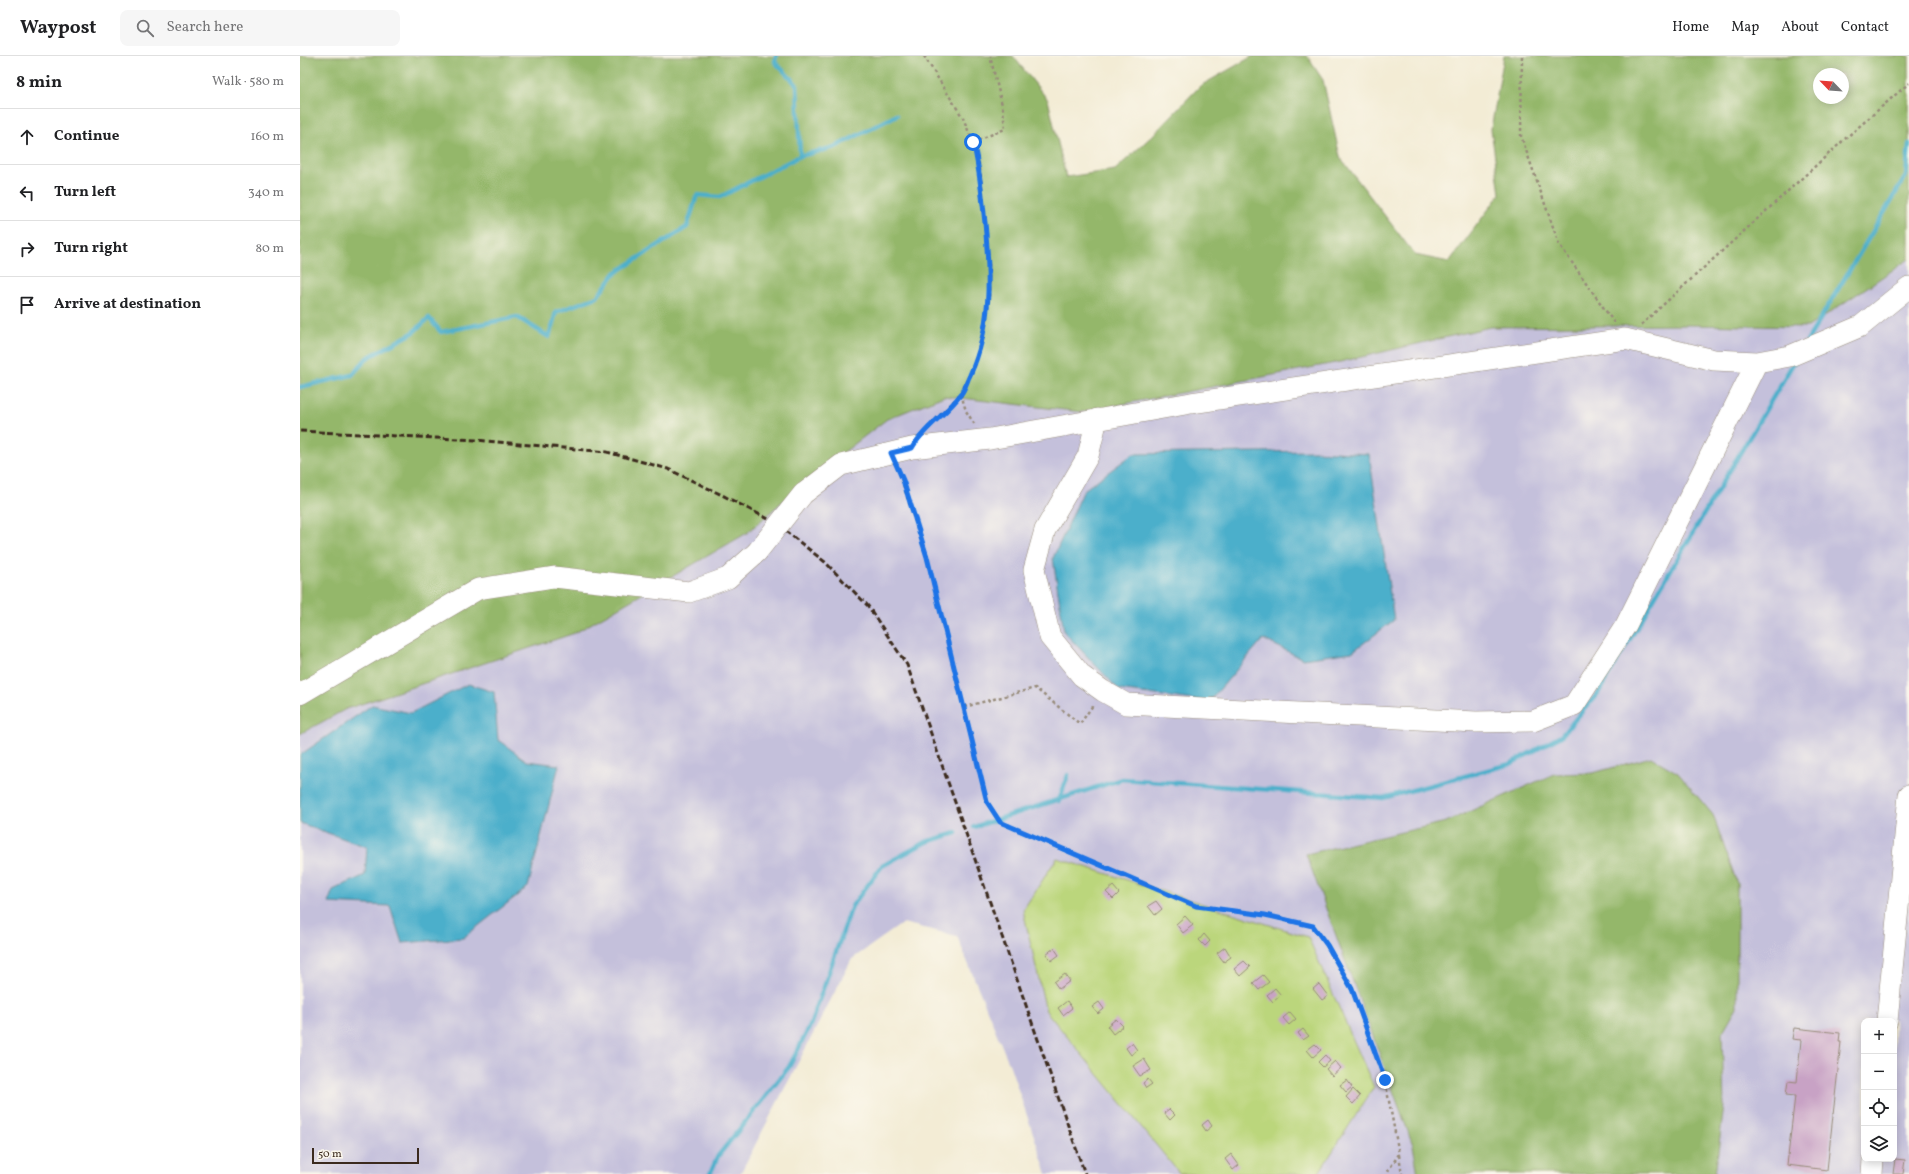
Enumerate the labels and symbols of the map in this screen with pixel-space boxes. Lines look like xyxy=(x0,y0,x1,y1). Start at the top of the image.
north arrow xyxy=(1813,68,1849,104)
route start xyxy=(964,133,982,151)
route end xyxy=(1376,1071,1394,1089)
scale bar xyxy=(312,1146,419,1165)

